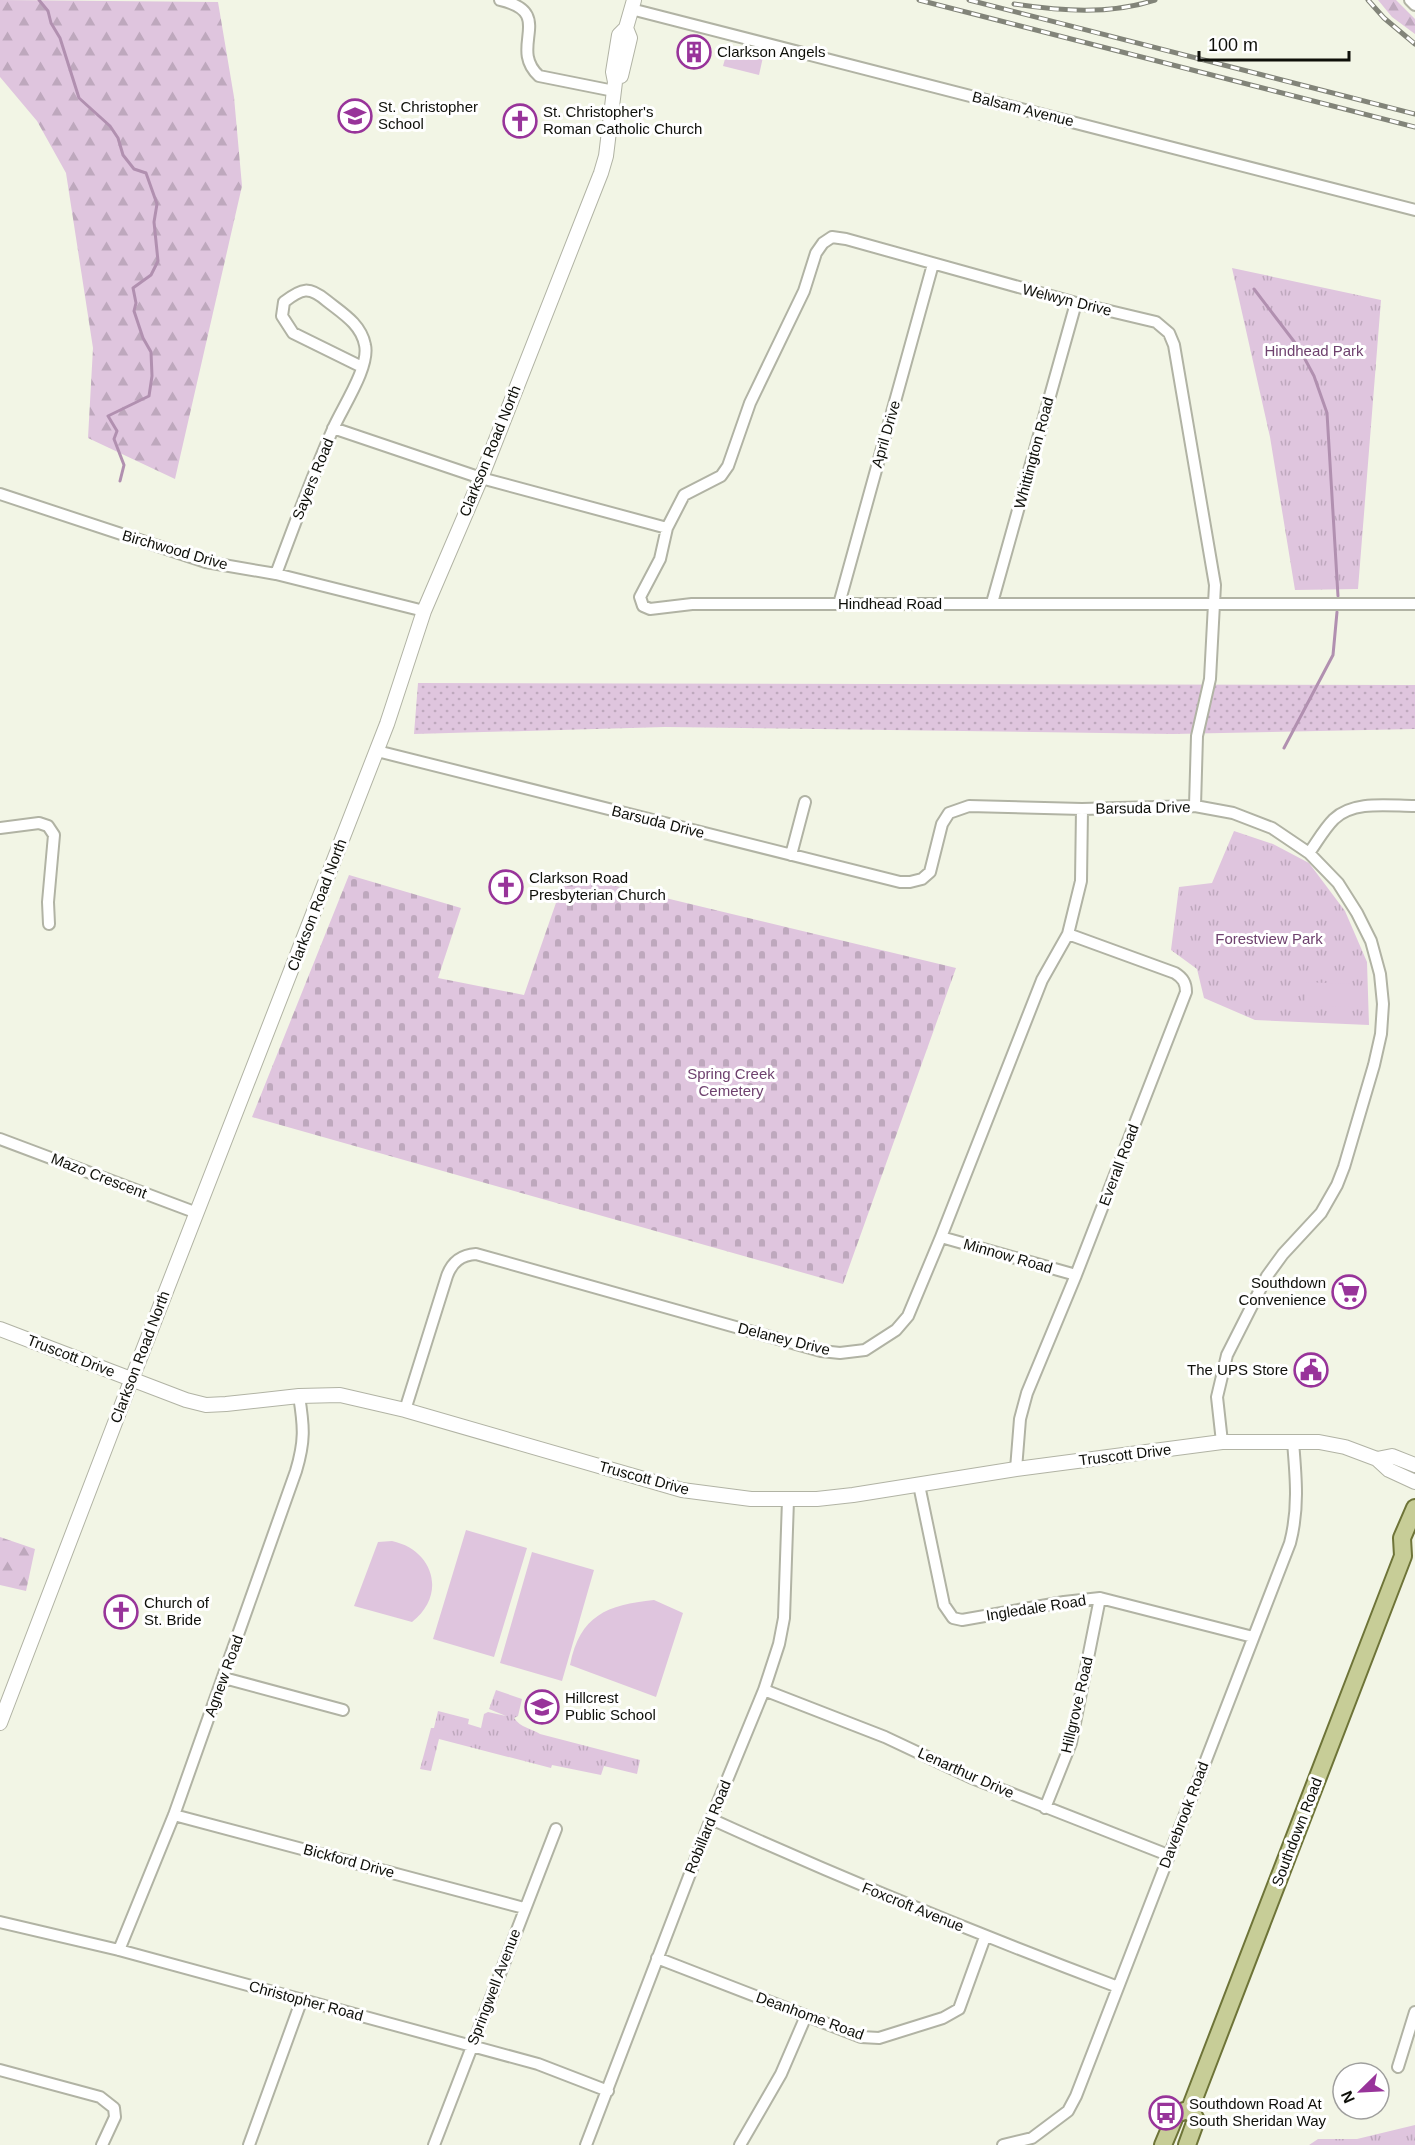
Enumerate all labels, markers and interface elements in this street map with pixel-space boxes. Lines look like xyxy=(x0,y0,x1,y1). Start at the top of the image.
scale bar xyxy=(1199,24,1349,62)
building icon: Clarkson Angels xyxy=(676,34,712,70)
text: 100 m xyxy=(1208,35,1258,55)
place label: Clarkson Angels xyxy=(717,43,825,60)
street label: Balsam Avenue xyxy=(971,88,1076,129)
school or university icon: St. Christopher School xyxy=(337,98,373,134)
place label: St. Christopher School xyxy=(378,98,478,132)
church icon: St. Christopher's Roman Catholic Church xyxy=(502,103,538,139)
place label: St. Christopher's Roman Catholic Church xyxy=(543,103,702,137)
street label: Welwyn Drive xyxy=(1021,280,1114,319)
park label: Hindhead Park xyxy=(1264,342,1364,359)
street label: Clarkson Road North xyxy=(455,383,524,519)
street label: Whittington Road xyxy=(1010,395,1057,511)
street label: April Drive xyxy=(868,398,903,469)
street label: Sayers Road xyxy=(288,435,337,522)
street label: Birchwood Drive xyxy=(120,526,230,573)
street label: Hindhead Road xyxy=(838,595,942,612)
street label: Barsuda Drive xyxy=(1095,798,1191,817)
street label: Barsuda Drive xyxy=(610,802,706,841)
street label: Clarkson Road North xyxy=(284,836,350,973)
church icon: Clarkson Road Presbyterian Church xyxy=(488,869,524,905)
place label: Clarkson Road Presbyterian Church xyxy=(529,869,666,903)
park label: Forestview Park xyxy=(1215,930,1323,947)
park label: Spring Creek Cemetery xyxy=(687,1065,775,1099)
street label: Everall Road xyxy=(1095,1122,1142,1208)
street label: Mazo Crescent xyxy=(49,1150,150,1202)
street label: Minnow Road xyxy=(962,1235,1055,1276)
place label: Southdown Convenience xyxy=(1238,1274,1326,1308)
supermarket icon: Southdown Convenience xyxy=(1331,1274,1367,1310)
street label: Clarkson Road North xyxy=(107,1288,173,1425)
street label: Delaney Drive xyxy=(736,1319,832,1358)
street label: Truscott Drive xyxy=(25,1331,118,1380)
public building icon: The UPS Store xyxy=(1293,1352,1329,1388)
place label: The UPS Store xyxy=(1187,1361,1288,1378)
street label: Truscott Drive xyxy=(1078,1440,1172,1469)
street label: Truscott Drive xyxy=(597,1457,691,1498)
street label: Ingledale Road xyxy=(985,1591,1087,1624)
church icon: Church of St. Bride xyxy=(103,1594,139,1630)
place label: Church of St. Bride xyxy=(144,1594,210,1628)
street label: Agnew Road xyxy=(201,1633,246,1719)
street label: Hillgrove Road xyxy=(1057,1655,1096,1755)
school or university icon: Hillcrest Public School xyxy=(524,1689,560,1725)
place label: Hillcrest Public School xyxy=(565,1689,656,1723)
street label: Lenarthur Drive xyxy=(916,1744,1017,1801)
street label: Davebrook Road xyxy=(1155,1759,1212,1870)
street label: Southdown Road xyxy=(1268,1775,1325,1889)
street label: Robillard Road xyxy=(681,1778,734,1876)
street label: Bickford Drive xyxy=(302,1840,396,1881)
street label: Foxcroft Avenue xyxy=(860,1878,966,1935)
street label: Springwell Avenue xyxy=(464,1926,524,2047)
street label: Christopher Road xyxy=(247,1977,365,2024)
street label: Deanhome Road xyxy=(754,1988,866,2043)
north arrow xyxy=(1331,2061,1391,2121)
text: N xyxy=(1338,2088,1358,2106)
bus stop icon: Southdown Road At South Sheridan Way xyxy=(1148,2095,1184,2131)
place label: Southdown Road At South Sheridan Way xyxy=(1189,2095,1327,2129)

